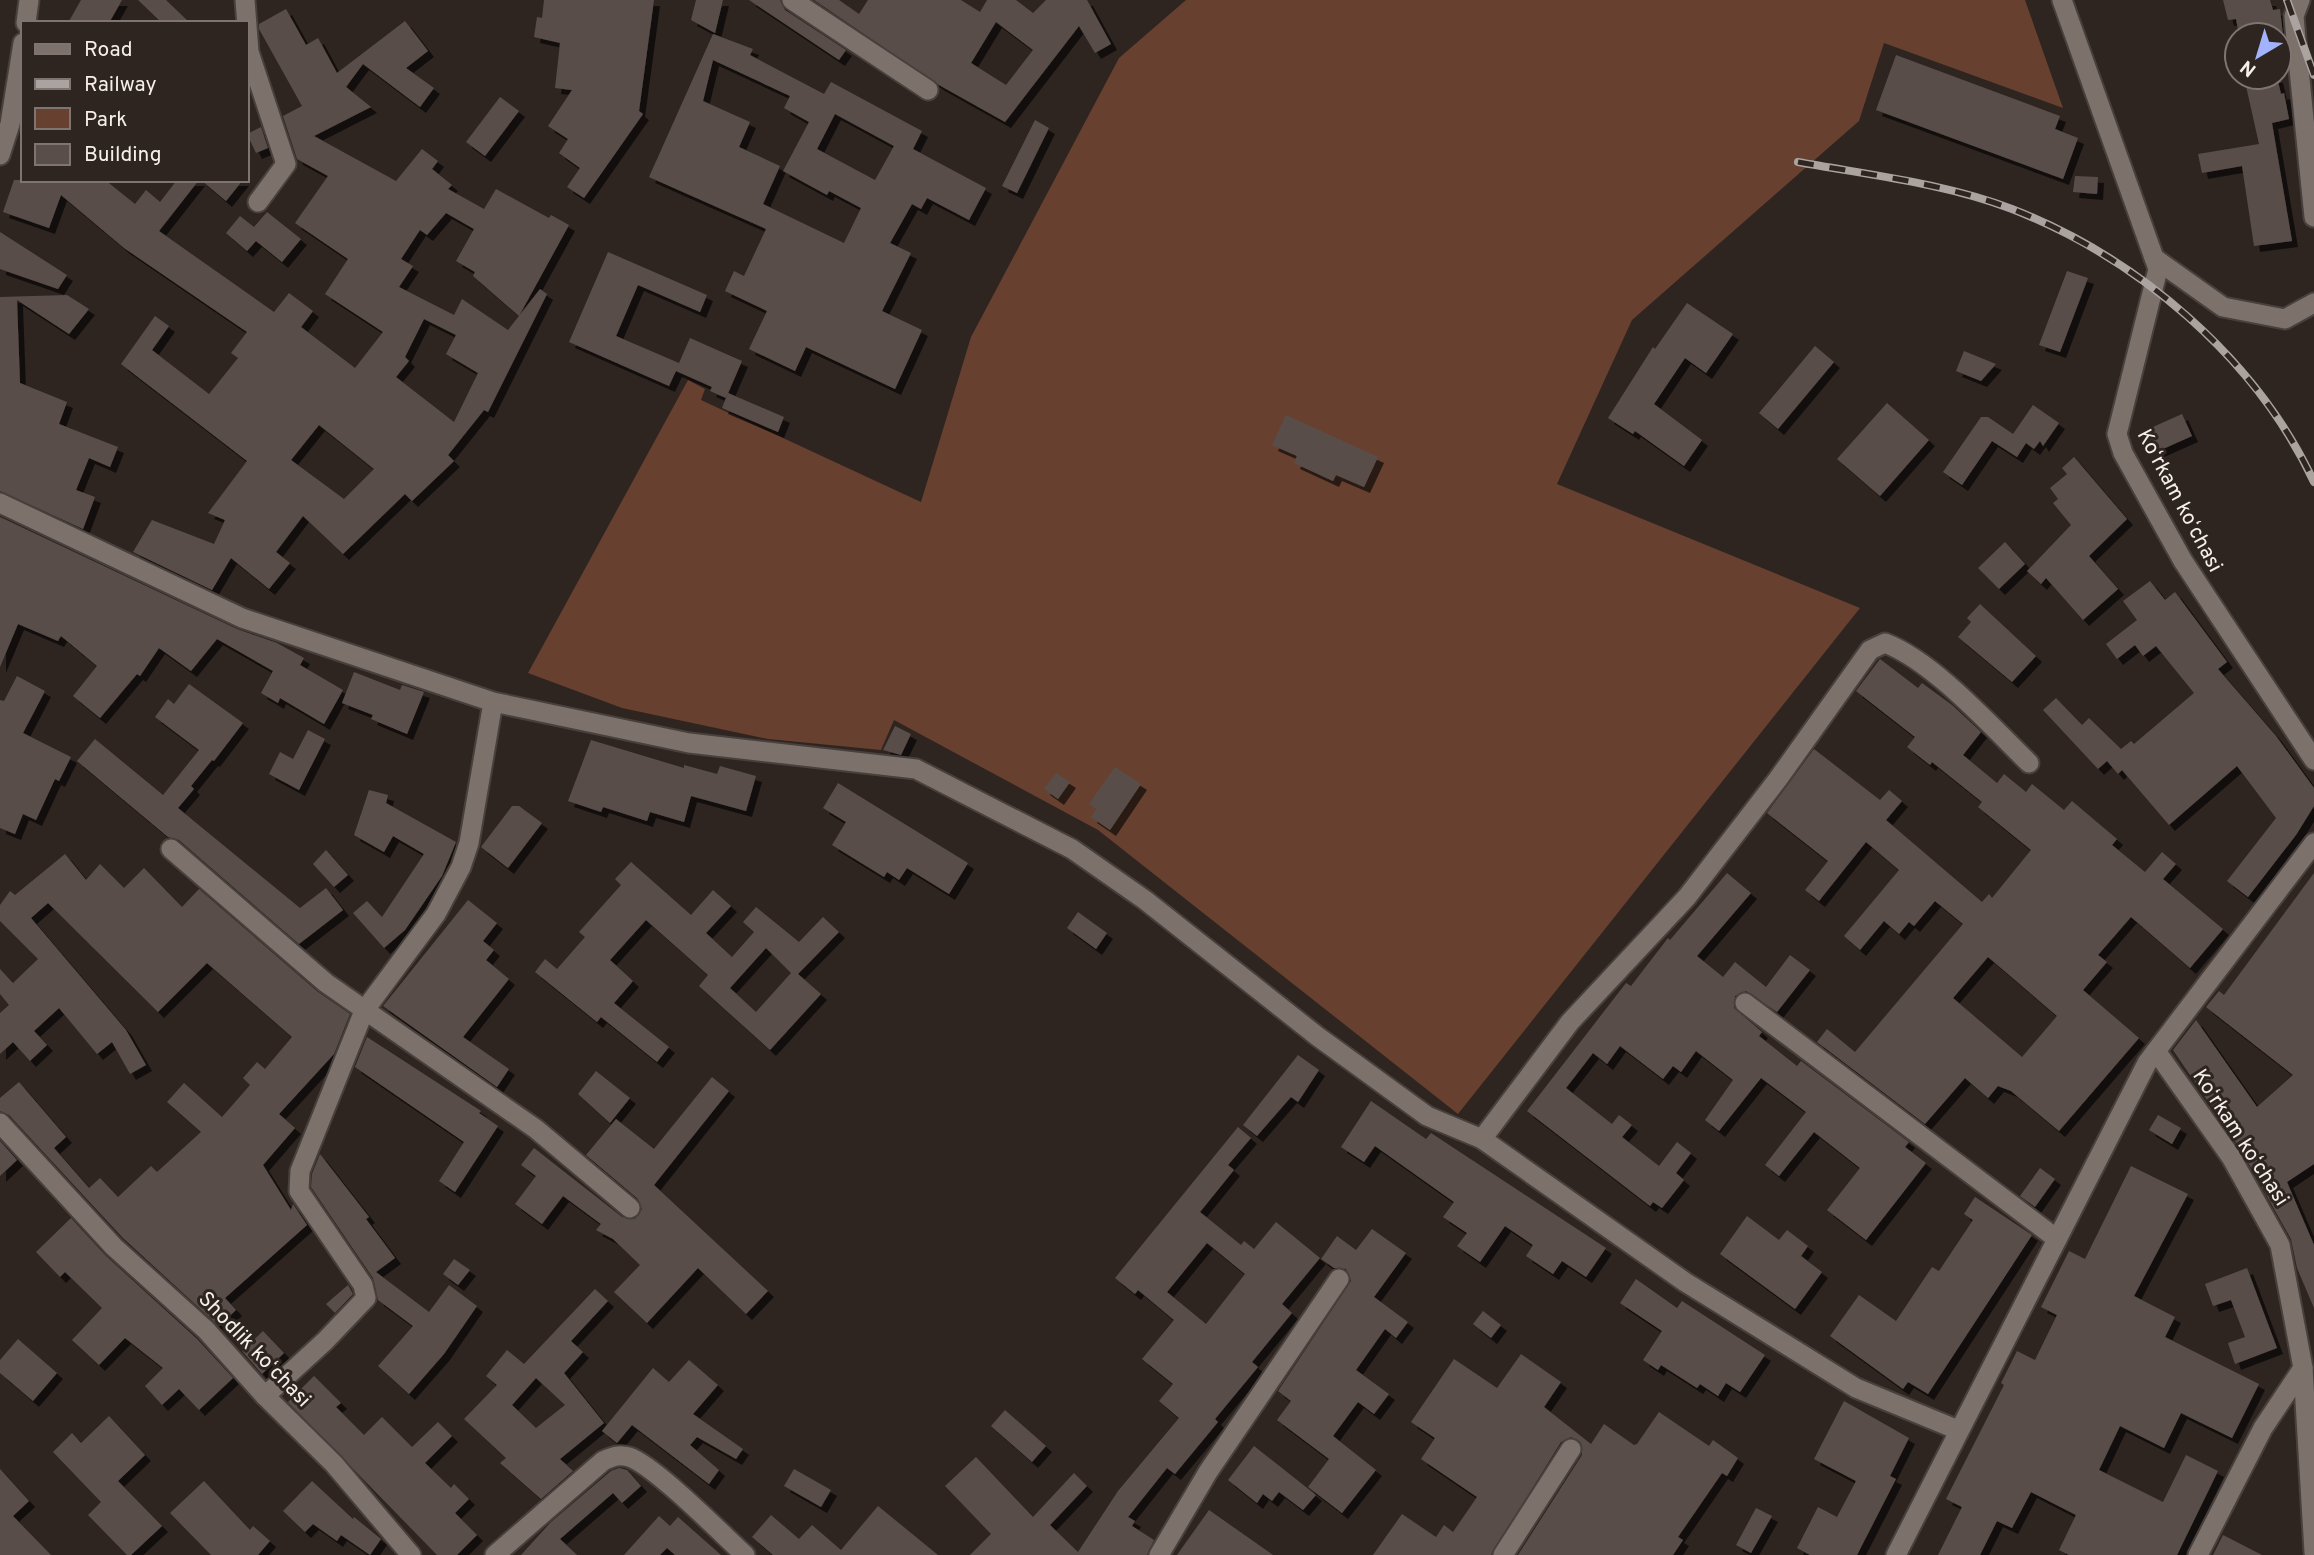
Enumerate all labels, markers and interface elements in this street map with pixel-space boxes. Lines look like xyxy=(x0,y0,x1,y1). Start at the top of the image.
legend xyxy=(21,21,248,182)
north arrow xyxy=(2223,21,2293,91)
text: Road xyxy=(84,37,133,64)
text: N xyxy=(2236,54,2262,81)
text: Railway xyxy=(84,72,157,99)
text: Park xyxy=(84,107,127,134)
text: Building xyxy=(84,142,162,169)
street label: Koʻrkam koʻchasi xyxy=(2130,425,2228,577)
street label: Koʻrkam koʻchasi xyxy=(2186,1064,2294,1212)
street label: Shodlik koʻchasi xyxy=(192,1286,316,1414)

